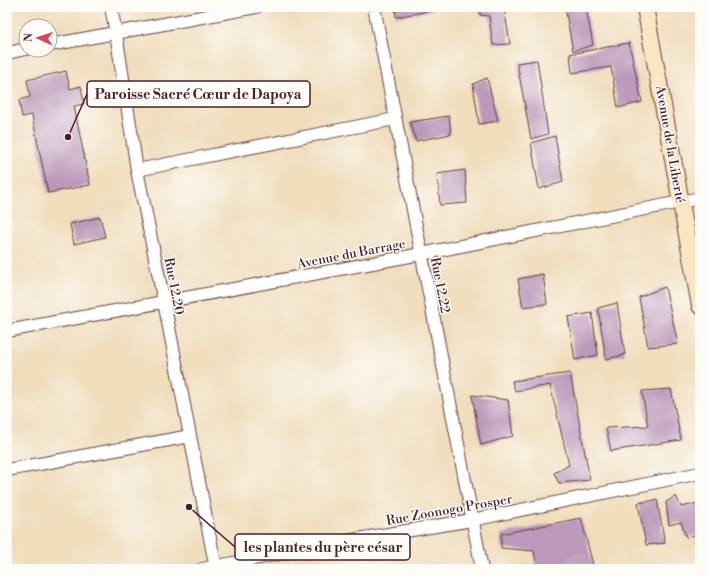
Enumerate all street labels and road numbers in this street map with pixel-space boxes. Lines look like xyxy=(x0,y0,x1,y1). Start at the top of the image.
street label: Avenue de la Liberté xyxy=(652,83,688,205)
street label: Avenue du Barrage xyxy=(295,236,407,273)
street label: Rue 12.20 xyxy=(161,256,187,316)
street label: Rue 12.22 xyxy=(427,256,453,315)
street label: Rue Zoonogo Prosper xyxy=(385,491,514,529)

